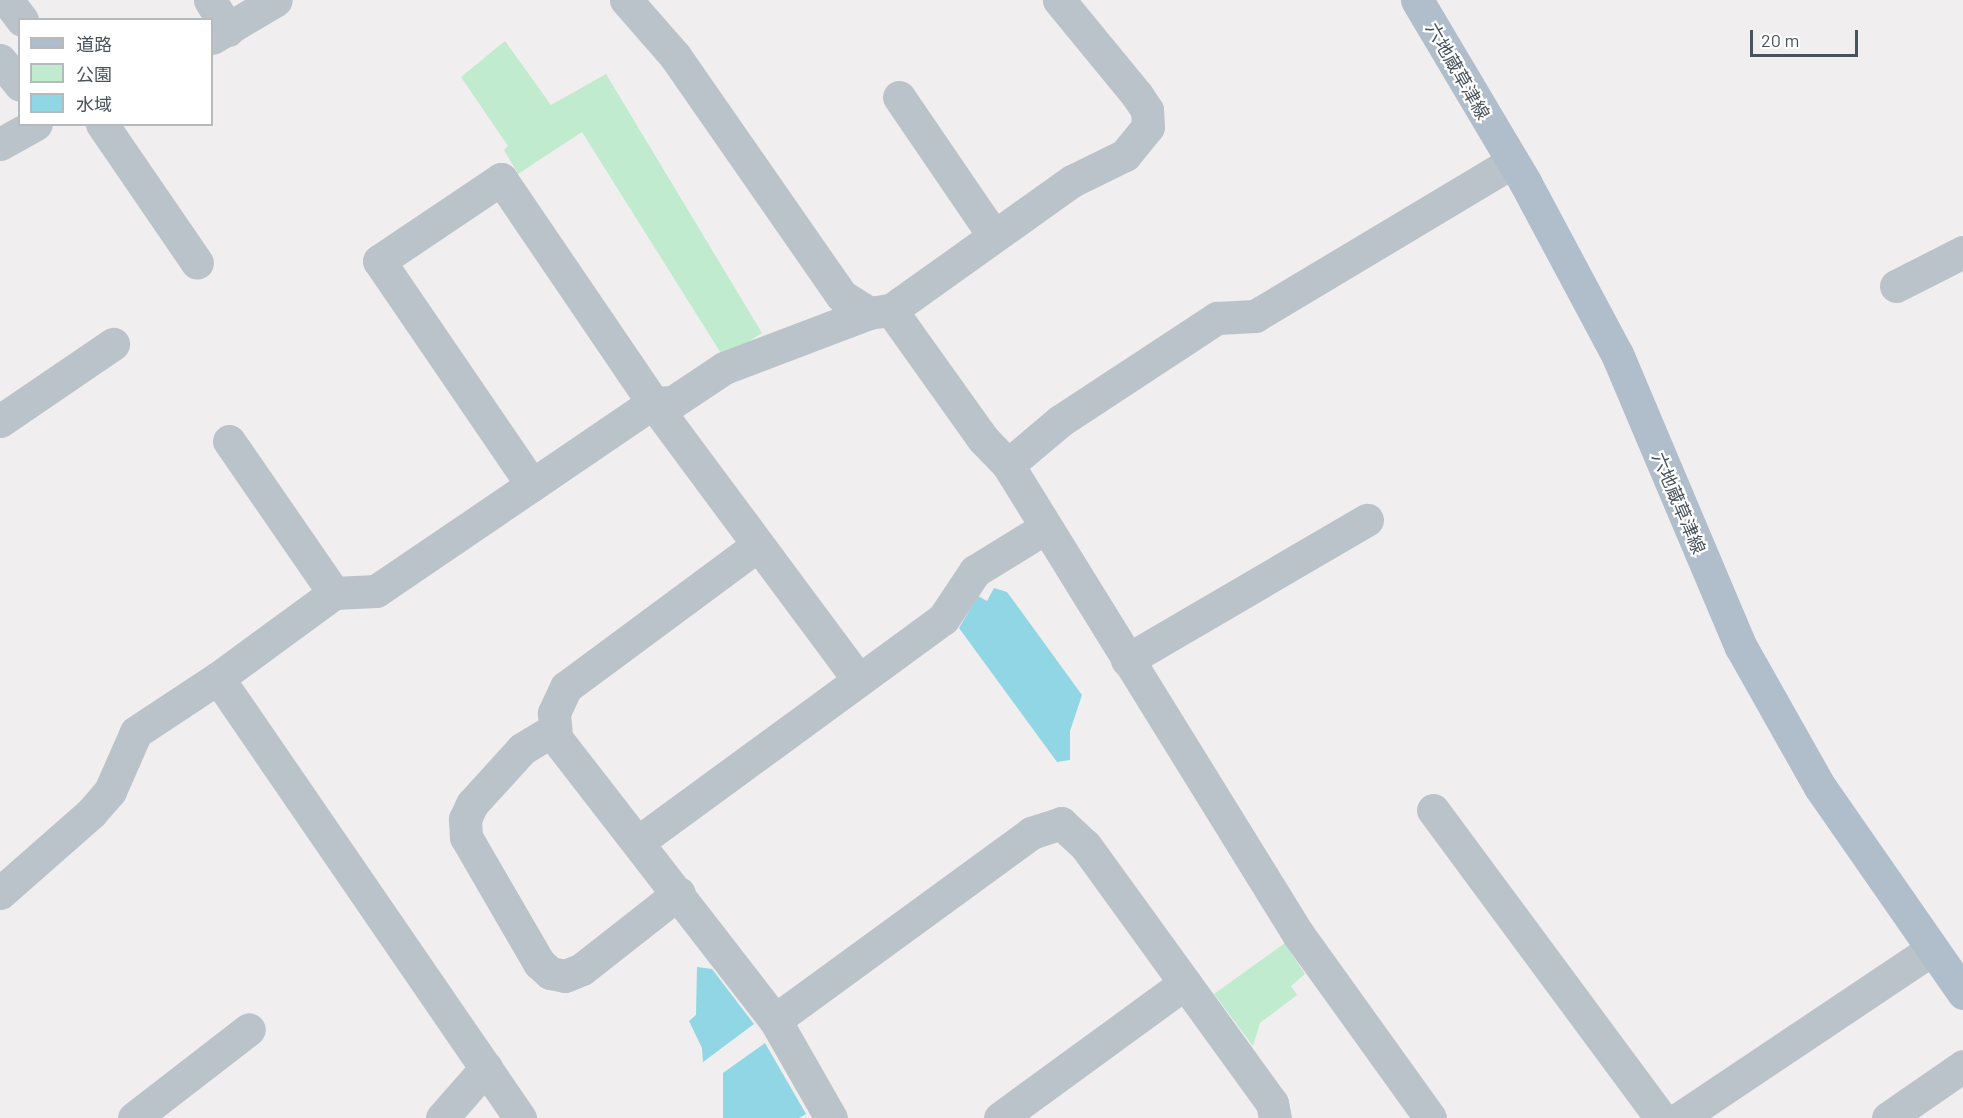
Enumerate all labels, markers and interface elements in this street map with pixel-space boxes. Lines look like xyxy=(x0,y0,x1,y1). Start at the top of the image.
legend xyxy=(18,18,213,126)
scale bar xyxy=(1753,18,1861,56)
street label: 六地蔵草津線 xyxy=(1422,19,1494,123)
text: 20 m xyxy=(1761,29,1799,51)
text: 道路 xyxy=(76,33,112,55)
text: 公園 xyxy=(76,63,112,85)
text: 水域 xyxy=(76,93,112,115)
street label: 六地蔵草津線 xyxy=(1648,449,1710,557)

